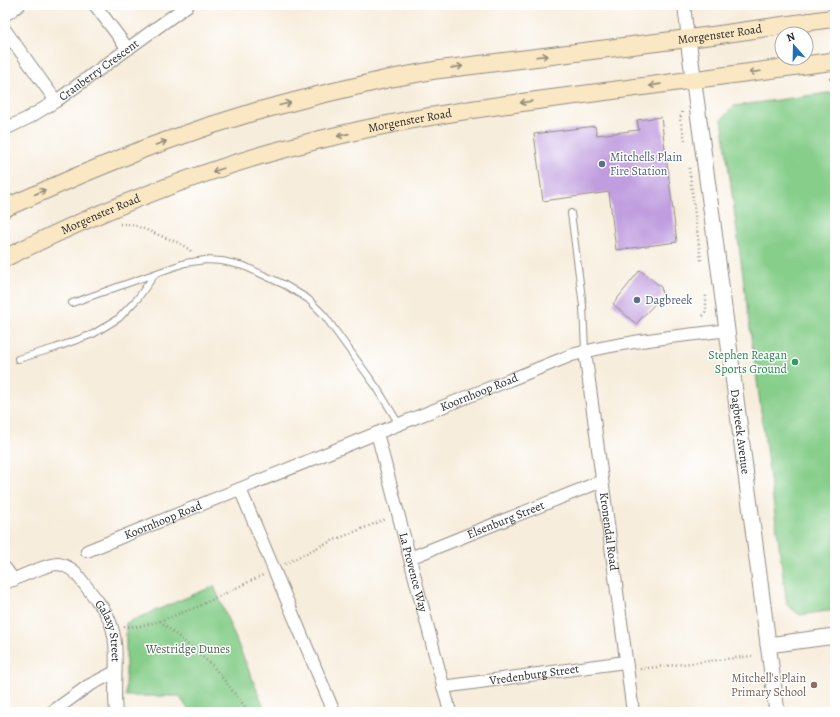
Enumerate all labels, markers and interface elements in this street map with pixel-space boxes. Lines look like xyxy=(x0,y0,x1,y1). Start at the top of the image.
street label: Morgenster Road xyxy=(677,20,763,48)
north arrow xyxy=(774,26,814,66)
text: N xyxy=(784,29,797,45)
street label: Cranberry Crescent xyxy=(55,35,142,105)
one-way arrow xyxy=(535,52,548,60)
one-way arrow xyxy=(450,63,463,71)
one-way arrow xyxy=(749,68,762,75)
one-way arrow xyxy=(649,81,662,89)
one-way arrow xyxy=(520,98,533,106)
one-way arrow xyxy=(278,100,291,107)
street label: Morgenster Road xyxy=(367,105,453,136)
one-way arrow xyxy=(337,131,350,139)
one-way arrow xyxy=(154,138,166,146)
place label: Mitchells Plain Fire Station xyxy=(610,149,683,179)
marker: Mitchells Plain Fire Station xyxy=(597,159,607,169)
one-way arrow xyxy=(211,167,224,174)
one-way arrow xyxy=(34,188,46,195)
street label: Morgenster Road xyxy=(58,190,143,238)
place label: Dagbreek xyxy=(645,292,692,308)
marker: Dagbreek xyxy=(632,295,642,305)
place label: Stephen Reagan Sports Ground xyxy=(708,347,788,377)
marker: Stephen Reagan Sports Ground xyxy=(790,357,800,367)
street label: Koornhoop Road xyxy=(438,369,521,415)
street label: Dagbreek Avenue xyxy=(727,388,754,475)
street label: Kronendal Road xyxy=(596,491,622,572)
street label: Koornhoop Road xyxy=(122,497,205,543)
street label: Elsenburg Street xyxy=(465,497,547,542)
street label: La Provence Way xyxy=(395,531,432,614)
street label: Galaxy Street xyxy=(91,596,124,662)
park label: Westridge Dunes xyxy=(145,641,230,657)
street label: Vredenburg Street xyxy=(487,660,580,689)
place label: Mitchell's Plain Primary School xyxy=(731,670,806,700)
marker: Mitchell's Plain Primary School xyxy=(809,680,819,690)

